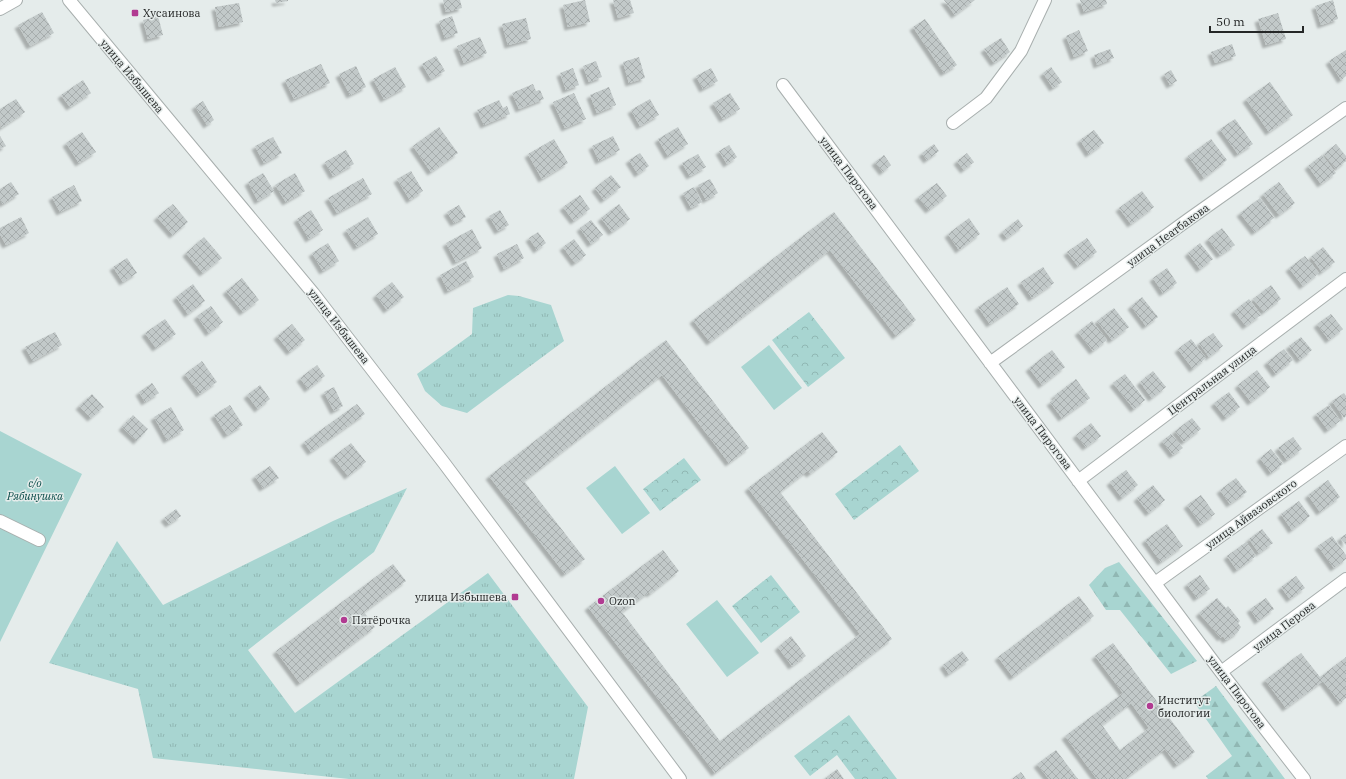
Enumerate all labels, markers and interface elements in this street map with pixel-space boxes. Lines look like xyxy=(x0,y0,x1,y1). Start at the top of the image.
place label: Хусаинова xyxy=(143,6,201,20)
marker: Хусаинова xyxy=(130,8,140,18)
scale bar xyxy=(1210,8,1303,34)
text: 50 m xyxy=(1216,14,1245,29)
street label: улица Избышева xyxy=(97,36,167,116)
street label: улица Пирогова xyxy=(817,134,881,212)
street label: улица Неатбакова xyxy=(1124,200,1212,270)
street label: улица Избышева xyxy=(305,285,373,367)
street label: Центральная улица xyxy=(1165,342,1259,418)
street label: улица Пирогова xyxy=(1011,394,1075,472)
park label: с/о Рябинушка xyxy=(6,476,63,503)
street label: улица Айвазовского xyxy=(1202,476,1300,552)
place label: улица Избышева xyxy=(415,590,507,604)
marker: улица Избышева xyxy=(510,592,520,602)
place label: Ozon xyxy=(609,594,636,608)
marker: Ozon xyxy=(596,596,606,606)
street label: улица Перова xyxy=(1250,598,1318,654)
place label: Пятёрочка xyxy=(352,613,411,627)
marker: Пятёрочка xyxy=(339,615,349,625)
street label: улица Пирогова xyxy=(1205,653,1269,731)
place label: Институт биологии xyxy=(1158,693,1210,720)
marker: Институт биологии xyxy=(1145,701,1155,711)

